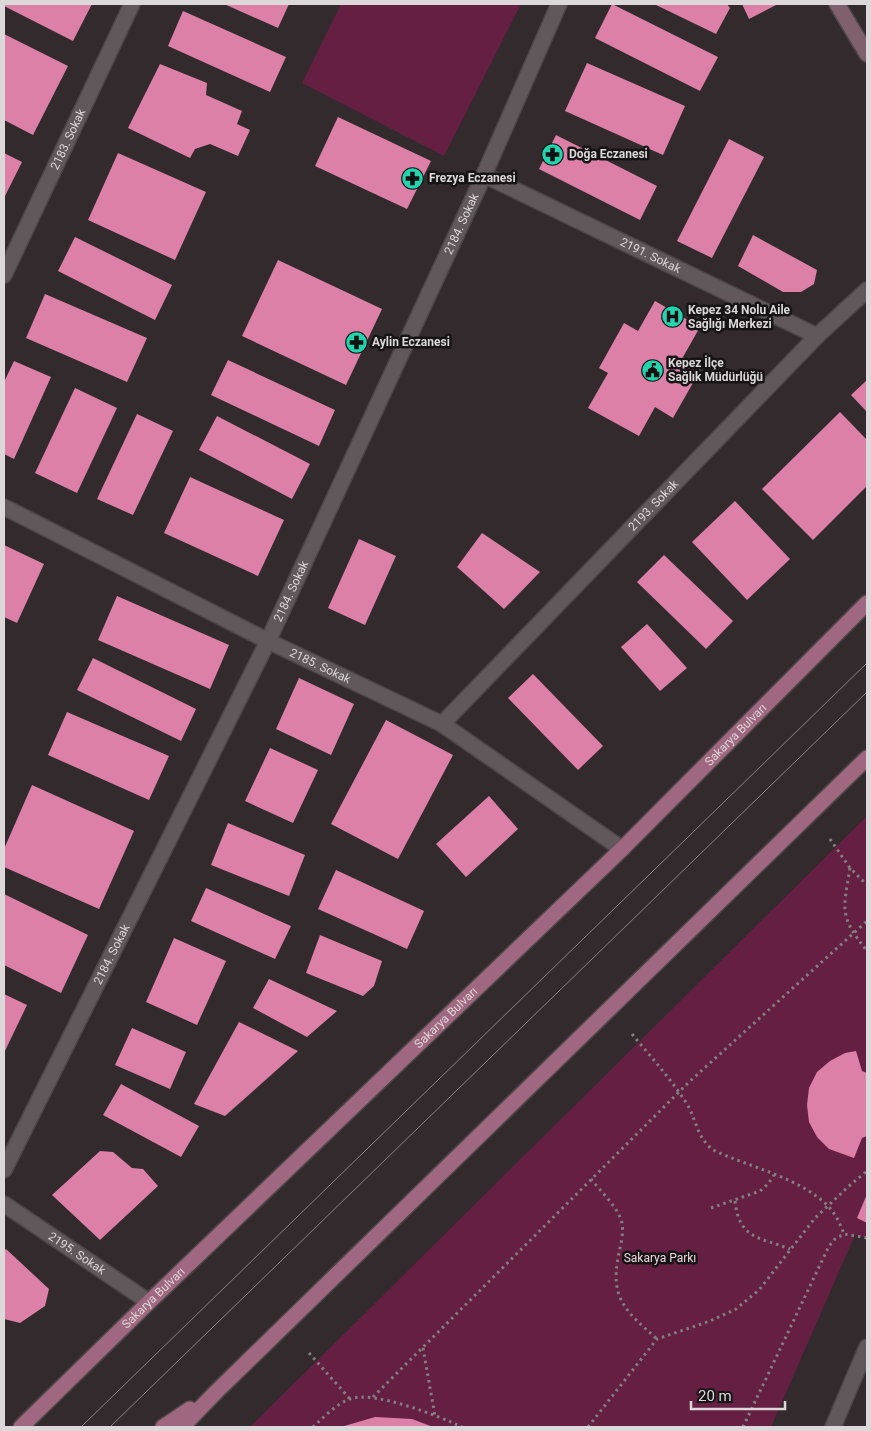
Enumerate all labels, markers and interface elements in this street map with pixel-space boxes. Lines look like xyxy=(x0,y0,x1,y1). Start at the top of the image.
street label: 2183. Sokak xyxy=(48,106,89,172)
pharmacy icon: Doğa Eczanesi xyxy=(541,142,565,166)
place label: Doğa Eczanesi xyxy=(569,147,648,161)
pharmacy icon: Frezya Eczanesi xyxy=(401,166,425,190)
place label: Frezya Eczanesi xyxy=(429,171,516,185)
street label: 2184. Sokak xyxy=(441,190,482,257)
street label: 2191. Sokak xyxy=(618,235,684,277)
place label: Kepez 34 Nolu Aile Sağlığı Merkezi xyxy=(688,303,791,331)
hospital icon: Kepez 34 Nolu Aile Sağlığı Merkezi xyxy=(660,305,684,329)
pharmacy icon: Aylin Eczanesi xyxy=(344,330,368,354)
place label: Aylin Eczanesi xyxy=(372,335,450,349)
place label: Kepez İlçe Sağlık Müdürlüğü xyxy=(668,355,763,384)
public building icon: Kepez İlçe Sağlık Müdürlüğü xyxy=(640,358,664,382)
street label: 2193. Sokak xyxy=(625,476,682,534)
street label: 2184. Sokak xyxy=(271,558,312,624)
street label: 2185. Sokak xyxy=(288,645,354,687)
street label: Sakarya Bulvarı xyxy=(702,701,770,769)
street label: 2184. Sokak xyxy=(91,921,133,987)
street label: Sakarya Bulvarı xyxy=(411,984,480,1051)
street label: 2195. Sokak xyxy=(46,1229,109,1278)
park label: Sakarya Parkı xyxy=(624,1251,696,1265)
street label: Sakarya Bulvarı xyxy=(119,1264,188,1331)
scale bar xyxy=(691,1378,785,1410)
text: 20 m xyxy=(698,1387,732,1405)

